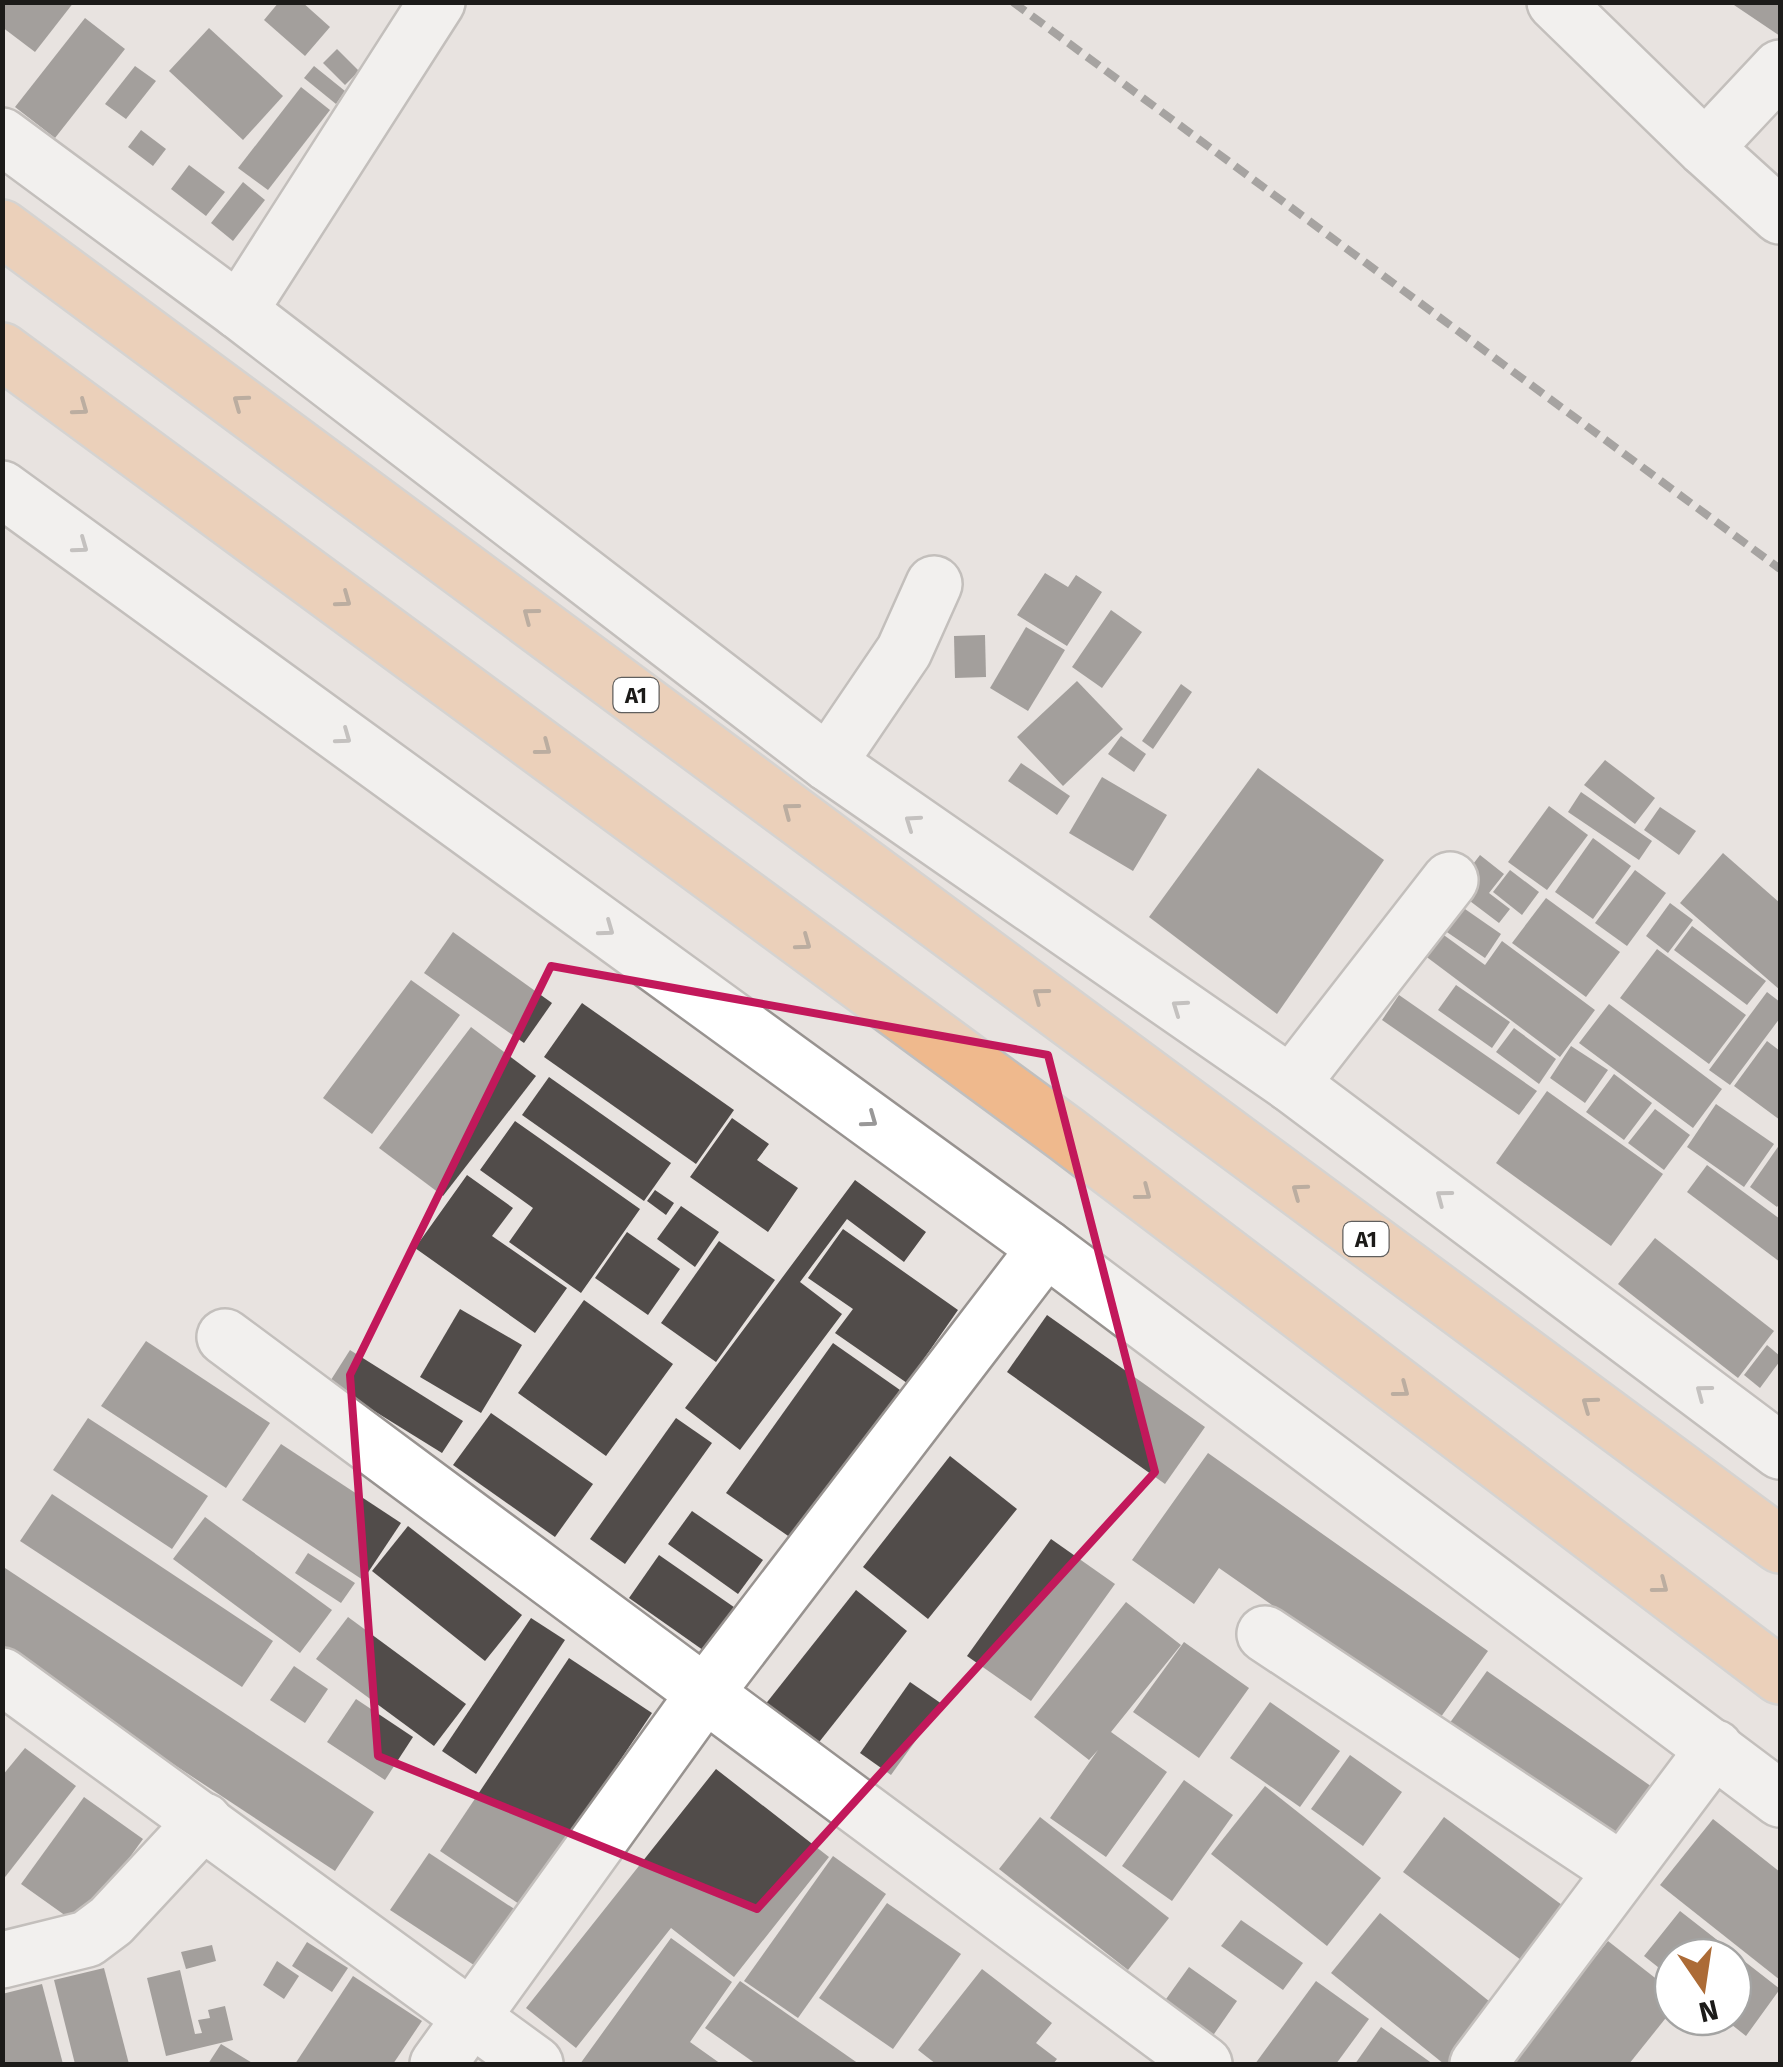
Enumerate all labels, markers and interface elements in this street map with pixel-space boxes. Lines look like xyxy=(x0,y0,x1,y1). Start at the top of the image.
one-way arrow xyxy=(233,396,251,414)
one-way arrow xyxy=(70,397,88,414)
one-way arrow xyxy=(70,534,89,553)
one-way arrow xyxy=(333,588,351,606)
one-way arrow xyxy=(523,610,541,627)
road number: A1 xyxy=(614,678,658,712)
one-way arrow xyxy=(333,726,351,743)
one-way arrow xyxy=(532,736,550,753)
one-way arrow xyxy=(783,805,801,822)
one-way arrow xyxy=(905,816,924,834)
one-way arrow xyxy=(596,917,614,934)
one-way arrow xyxy=(792,930,811,949)
one-way arrow xyxy=(1033,989,1051,1007)
one-way arrow xyxy=(1172,1001,1191,1019)
one-way arrow xyxy=(859,1108,877,1126)
one-way arrow xyxy=(1133,1181,1151,1198)
one-way arrow xyxy=(1292,1185,1310,1202)
one-way arrow xyxy=(1436,1191,1454,1208)
road number: A1 xyxy=(1344,1222,1388,1256)
one-way arrow xyxy=(1391,1378,1409,1395)
one-way arrow xyxy=(1696,1387,1714,1404)
one-way arrow xyxy=(1582,1398,1600,1416)
one-way arrow xyxy=(1650,1575,1668,1592)
north arrow xyxy=(1653,1937,1753,2037)
text: N xyxy=(1696,1993,1721,2029)

